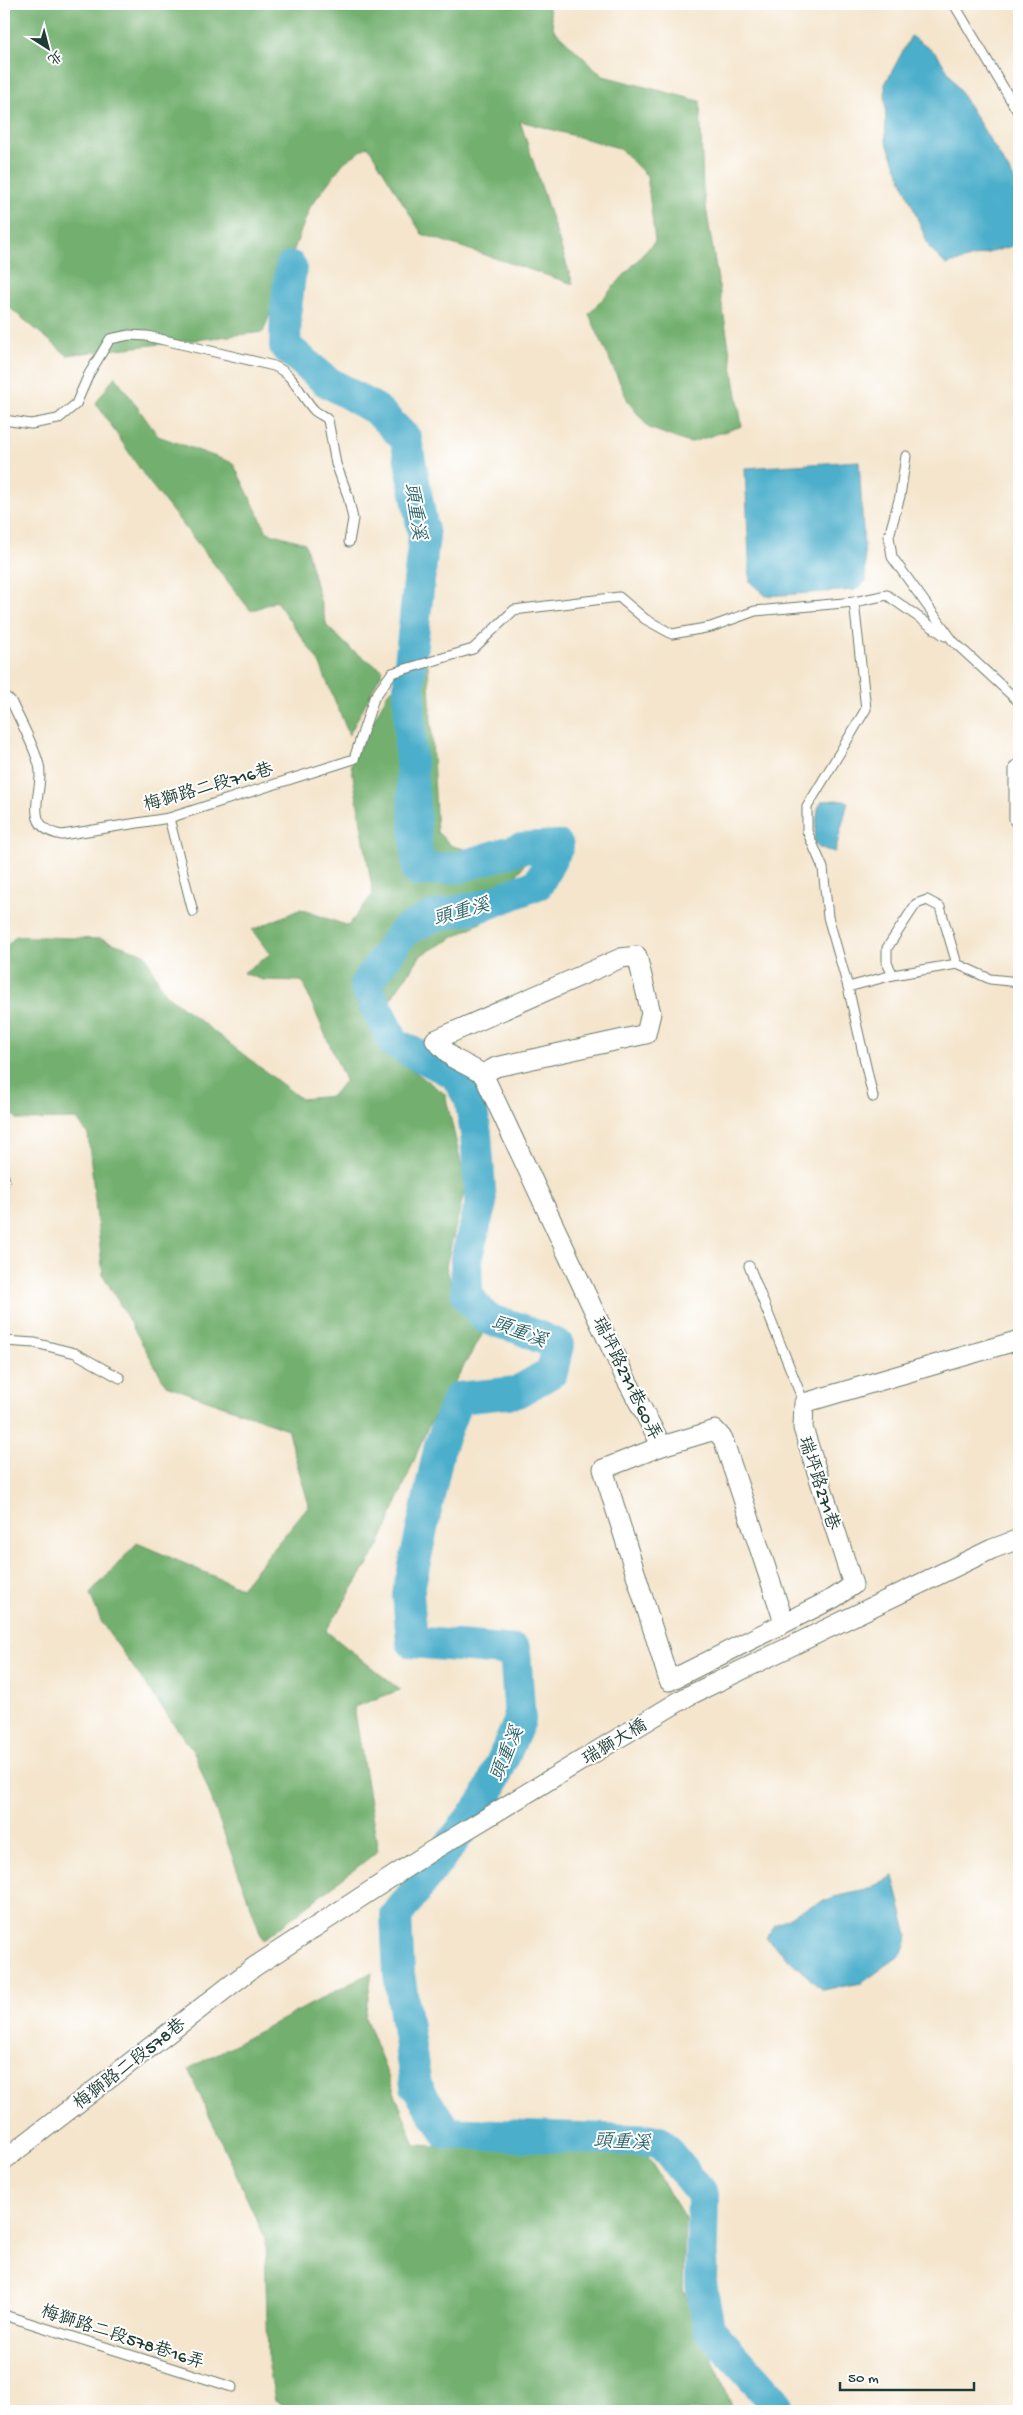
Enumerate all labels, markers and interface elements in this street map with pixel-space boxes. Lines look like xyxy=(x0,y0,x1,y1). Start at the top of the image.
north arrow xyxy=(22,22,72,72)
text: 北 xyxy=(44,46,65,67)
water label: 頭重溪 xyxy=(398,482,430,542)
street label: 梅獅路二段716巷 xyxy=(141,759,276,817)
water label: 頭重溪 xyxy=(431,894,493,932)
water label: 頭重溪 xyxy=(488,1311,551,1355)
street label: 瑞坪路271巷60弄 xyxy=(587,1313,666,1444)
street label: 瑞坪路271巷 xyxy=(793,1434,844,1533)
street label: 瑞獅大橋 xyxy=(579,1715,652,1771)
water label: 頭重溪 xyxy=(486,1722,530,1785)
street label: 梅獅路二段578巷 xyxy=(70,2014,191,2115)
water label: 頭重溪 xyxy=(593,2130,652,2157)
street label: 梅獅路二段578巷16弄 xyxy=(38,2301,207,2375)
scale bar xyxy=(840,2360,974,2392)
text: 50 m xyxy=(848,2370,879,2388)

